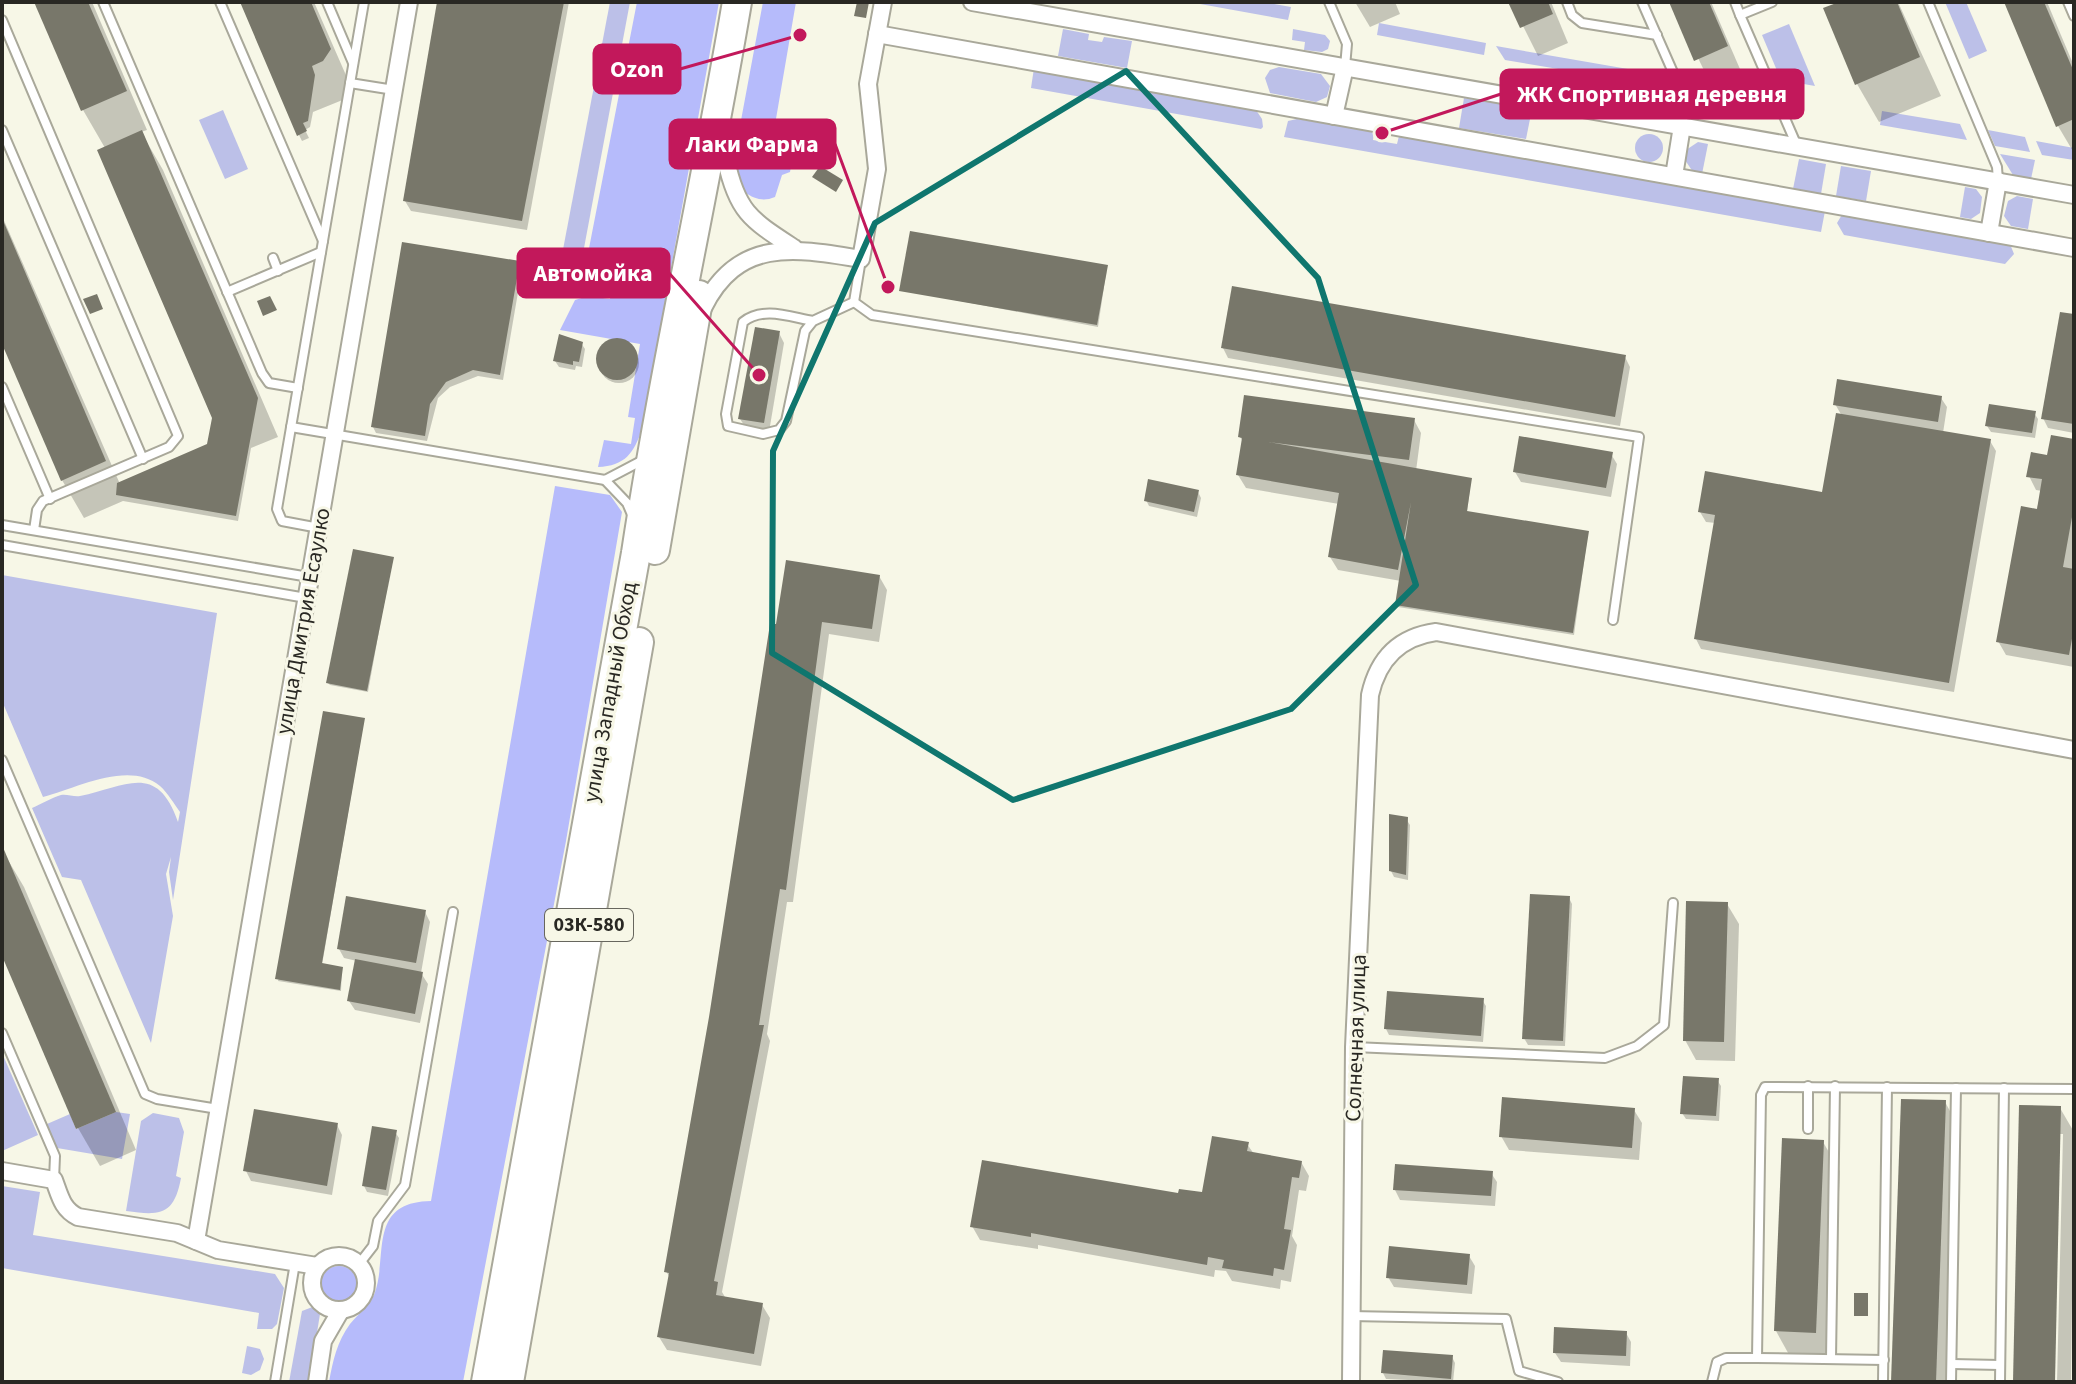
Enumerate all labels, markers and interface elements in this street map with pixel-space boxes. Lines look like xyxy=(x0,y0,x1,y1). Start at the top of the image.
callout: Ozon xyxy=(594,45,680,93)
text: Ozon xyxy=(610,52,664,87)
callout: ЖК Спортивная деревня xyxy=(1501,70,1803,118)
text: ЖК Спортивная деревня xyxy=(1517,77,1787,112)
callout: Лаки Фарма xyxy=(670,120,835,168)
text: Лаки Фарма xyxy=(684,127,819,162)
callout: Автомойка xyxy=(518,249,669,297)
text: Автомойка xyxy=(532,256,653,291)
street label: улица Дмитрия Есаулко xyxy=(267,505,339,737)
street label: улица Западный Обход xyxy=(575,579,645,805)
road number: 03К-580 xyxy=(545,909,633,941)
street label: Солнечная улица xyxy=(1337,954,1375,1122)

